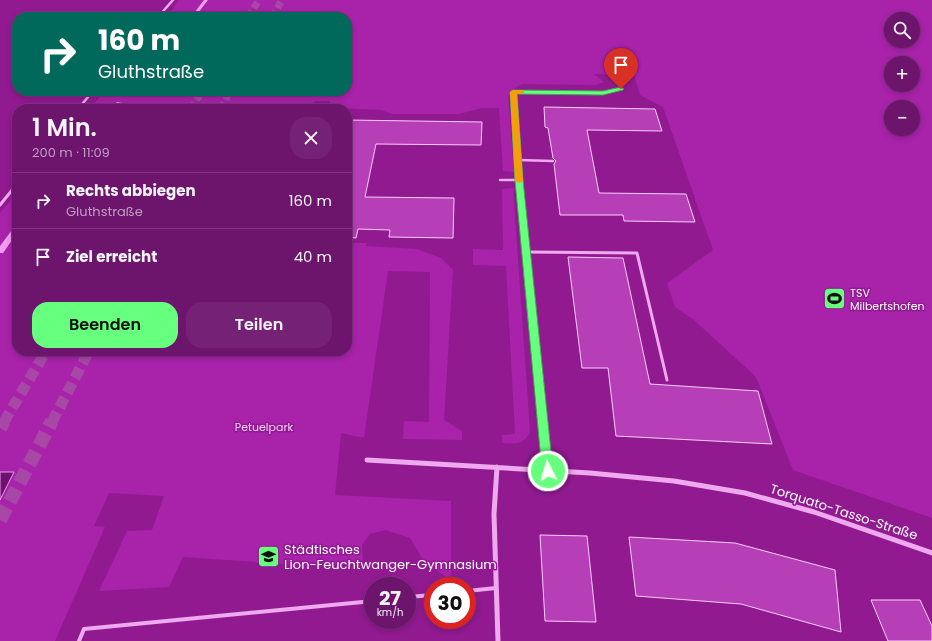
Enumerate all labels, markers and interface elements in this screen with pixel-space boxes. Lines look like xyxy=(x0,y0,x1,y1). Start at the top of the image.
map controls xyxy=(884,12,920,136)
button: search xyxy=(884,12,920,48)
text: 160 m xyxy=(98,21,180,60)
icon: right xyxy=(32,28,84,80)
pin xyxy=(604,48,638,89)
icon: arrive xyxy=(610,54,632,76)
button: + xyxy=(884,56,920,92)
text: Gluthstraße xyxy=(98,59,204,84)
button: − xyxy=(884,100,920,136)
text: 1 Min. xyxy=(32,111,97,144)
button: close xyxy=(290,117,332,159)
text: 200 m · 11:09 xyxy=(32,143,110,162)
text: Rechts abbiegen xyxy=(66,180,196,201)
icon: right xyxy=(32,190,54,212)
text: 160 m xyxy=(289,190,332,211)
text: Gluthstraße xyxy=(66,202,143,221)
icon: arrive xyxy=(32,246,54,268)
text: Ziel erreicht xyxy=(66,246,157,267)
text: 40 m xyxy=(294,246,332,267)
place label: TSV Milbertshofen xyxy=(850,285,925,314)
sports icon: TSV Milbertshofen xyxy=(821,286,847,312)
button: Beenden xyxy=(32,302,178,348)
button: Teilen xyxy=(186,302,332,348)
park label: Petuelpark xyxy=(235,419,294,435)
position arrow xyxy=(527,450,569,492)
street label: Torquato-Tasso-Straße xyxy=(768,479,920,545)
place label: Städtisches Lion-Feuchtwanger-Gymnasium xyxy=(284,540,497,574)
school or university icon: Städtisches Lion-Feuchtwanger-Gymnasium xyxy=(255,543,281,569)
speed limit sign: 30 xyxy=(424,577,476,629)
text: 27 xyxy=(379,584,401,612)
text: km/h xyxy=(377,605,403,620)

